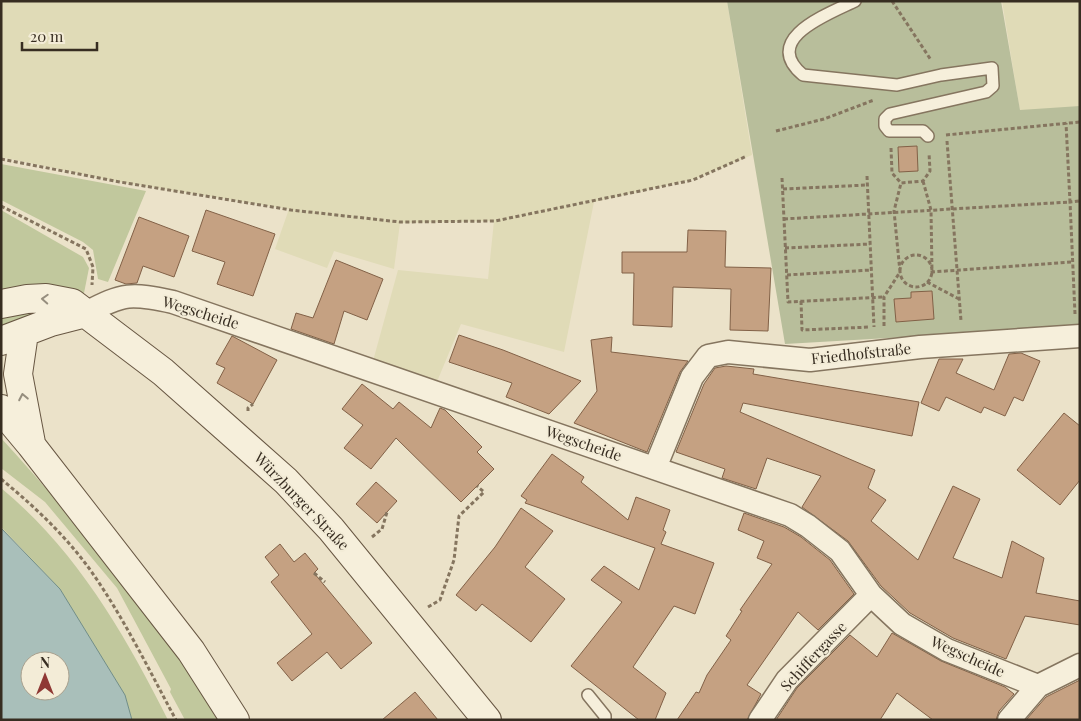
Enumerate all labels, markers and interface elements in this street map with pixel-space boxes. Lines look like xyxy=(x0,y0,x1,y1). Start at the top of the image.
scale bar xyxy=(22,20,98,52)
text: 20 m xyxy=(30,26,64,46)
street label: Wegscheide xyxy=(159,291,242,333)
one-way arrow xyxy=(41,294,48,304)
street label: Friedhofstraße xyxy=(810,338,912,368)
one-way arrow xyxy=(18,392,28,401)
street label: Wegscheide xyxy=(542,420,625,465)
street label: Würzburger Straße xyxy=(249,447,354,554)
street label: Schiffergasse xyxy=(775,617,851,695)
street label: Wegscheide xyxy=(927,630,1008,681)
north arrow xyxy=(20,651,70,701)
text: N xyxy=(40,653,50,672)

